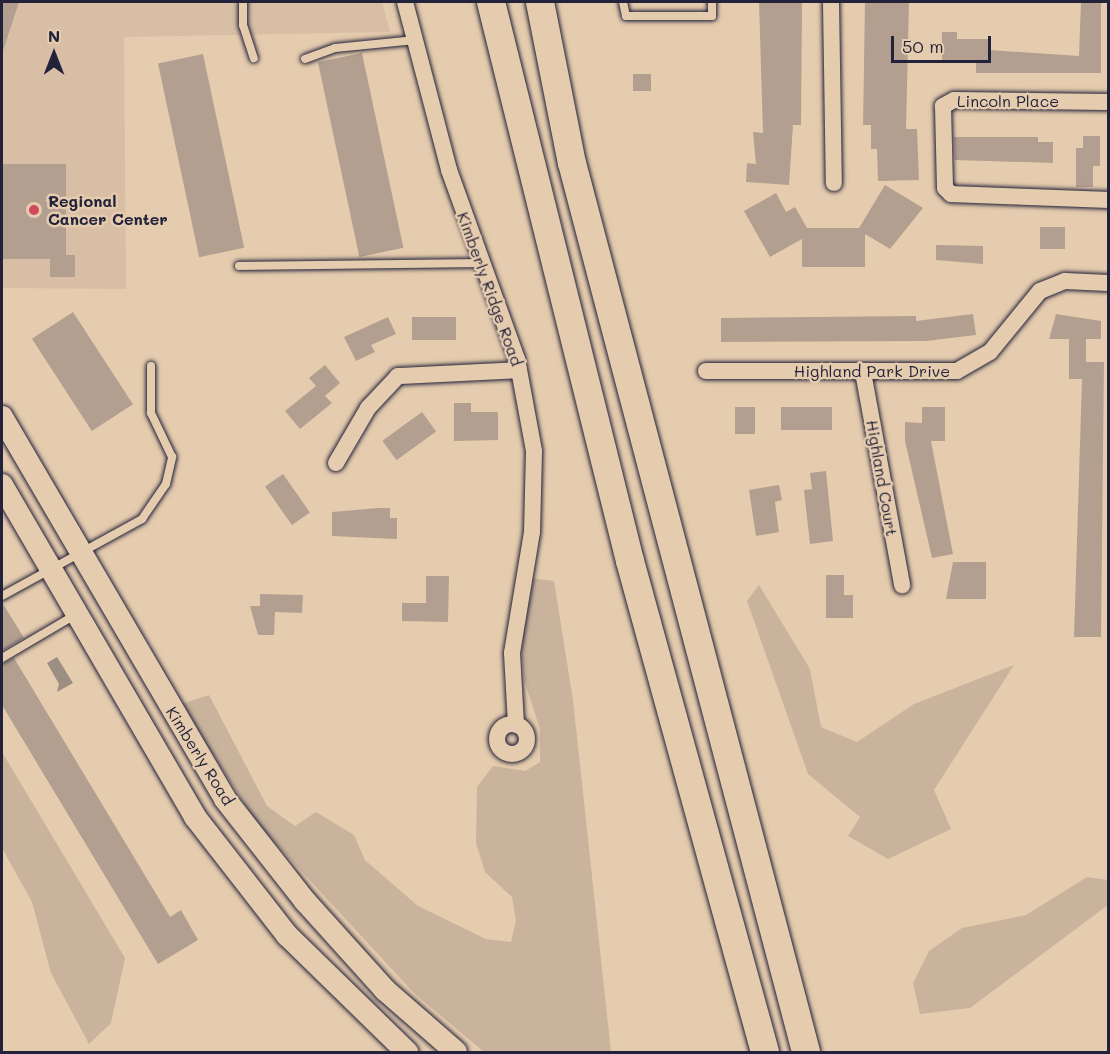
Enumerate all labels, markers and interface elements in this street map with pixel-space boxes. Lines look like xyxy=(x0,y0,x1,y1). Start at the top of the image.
north arrow xyxy=(24,24,84,84)
scale bar xyxy=(894,24,994,62)
text: N xyxy=(48,25,60,46)
text: 50 m xyxy=(902,34,944,58)
street label: Lincoln Place xyxy=(957,91,1059,111)
place label: Regional Cancer Center xyxy=(48,191,168,229)
marker: Regional Cancer Center xyxy=(25,201,43,219)
street label: Kimberly Ridge Road xyxy=(453,209,527,369)
street label: Highland Park Drive xyxy=(794,361,950,381)
street label: Highland Court xyxy=(862,418,902,538)
street label: Kimberly Road xyxy=(162,703,238,809)

